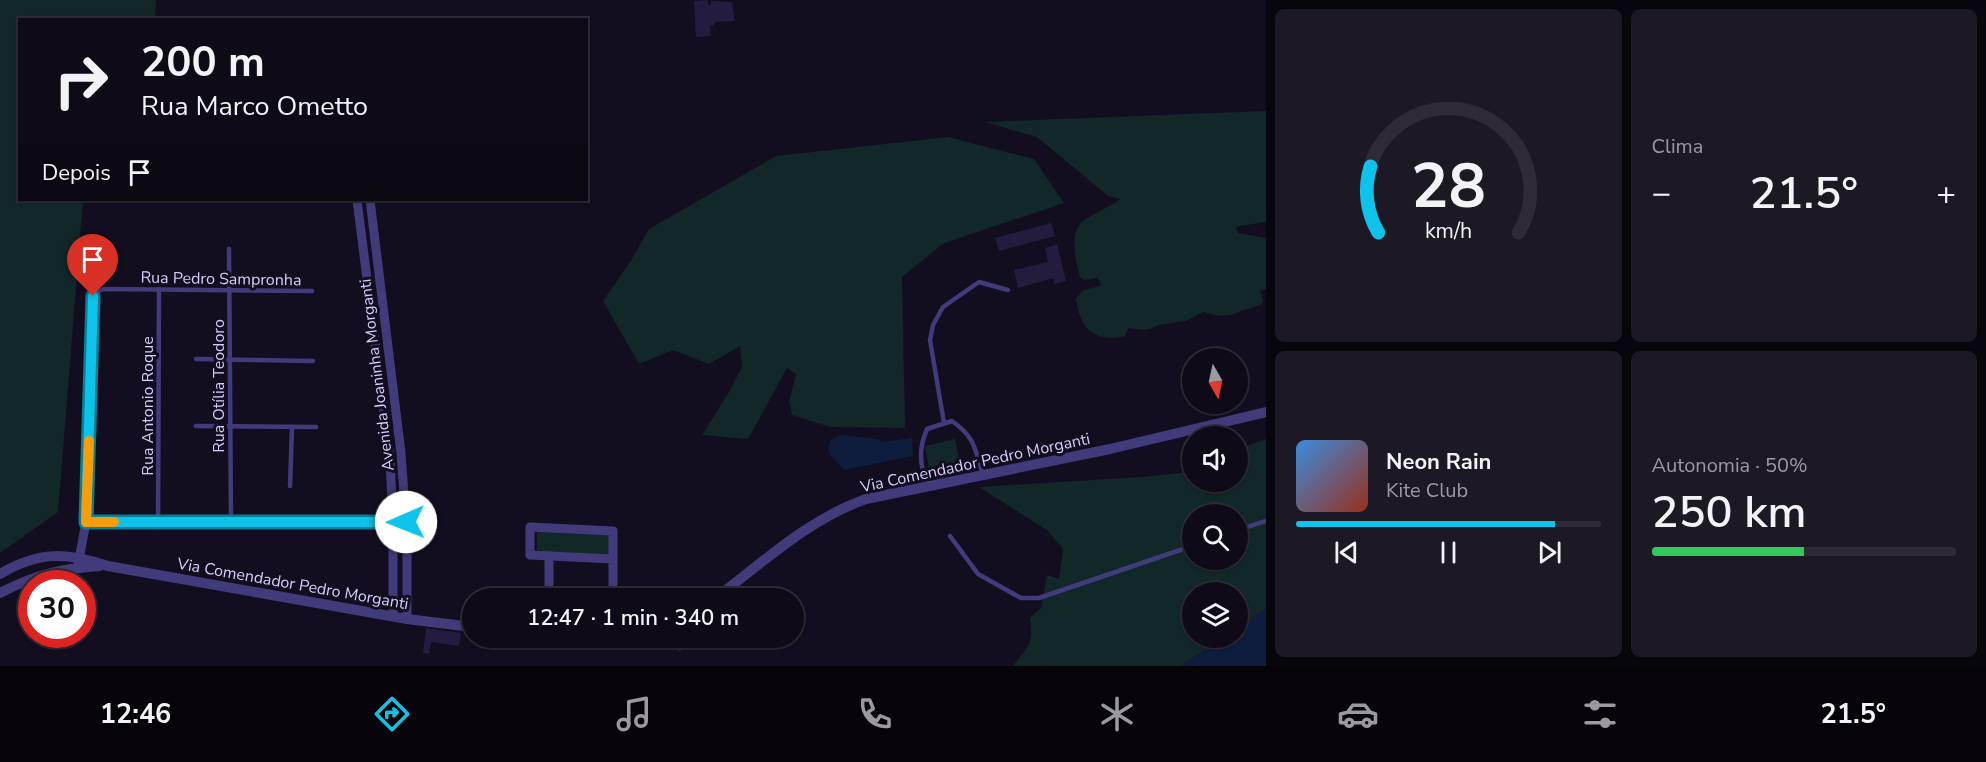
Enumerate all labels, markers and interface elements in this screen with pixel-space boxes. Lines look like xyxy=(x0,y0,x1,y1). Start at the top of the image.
text: 200 m xyxy=(141,34,265,91)
icon: right xyxy=(42,42,120,120)
text: Rua Marco Ometto xyxy=(141,88,368,125)
text: Clima xyxy=(1652,133,1703,160)
text: 28 xyxy=(1411,144,1486,229)
icon: arrive xyxy=(123,156,156,189)
text: Depois xyxy=(42,158,111,188)
text: 21.5° xyxy=(1749,163,1858,224)
text: − xyxy=(1652,171,1671,216)
text: + xyxy=(1936,171,1956,216)
text: km/h xyxy=(1425,216,1472,246)
pin xyxy=(67,234,118,296)
icon: arrive xyxy=(76,243,109,276)
street label: Rua Pedro Sampronha xyxy=(140,267,302,291)
street label: Avenida Joaninha Morganti xyxy=(354,278,400,472)
street label: Rua Otília Teodoro xyxy=(208,319,230,453)
street label: Rua Antonio Roque xyxy=(137,336,159,476)
north arrow xyxy=(1182,348,1248,414)
map controls xyxy=(1182,348,1248,648)
button: sound xyxy=(1182,426,1248,492)
street label: Via Comendador Pedro Morganti xyxy=(857,428,1092,498)
text: Neon Rain xyxy=(1386,447,1491,477)
text: Autonomia · 50% xyxy=(1652,452,1808,479)
text: Kite Club xyxy=(1386,477,1468,504)
text: 250 km xyxy=(1652,482,1807,543)
position arrow xyxy=(374,490,438,554)
button: search xyxy=(1182,504,1248,570)
icon: previous xyxy=(1330,536,1363,569)
icon: pause xyxy=(1432,536,1465,569)
icon: next xyxy=(1533,536,1566,569)
street label: Via Comendador Pedro Morganti xyxy=(175,553,410,615)
speed limit sign: 30 xyxy=(18,570,96,648)
button: layers xyxy=(1182,582,1248,648)
text: 12:47 · 1 min · 340 m xyxy=(527,603,739,633)
icon: directions xyxy=(371,693,413,735)
icon: music xyxy=(613,693,655,735)
icon: phone xyxy=(854,693,896,735)
icon: climate xyxy=(1096,693,1138,735)
icon: car xyxy=(1337,693,1379,735)
icon: filters xyxy=(1579,693,1621,735)
text: 12:46 xyxy=(100,696,171,733)
text: 21.5° xyxy=(1821,696,1886,733)

